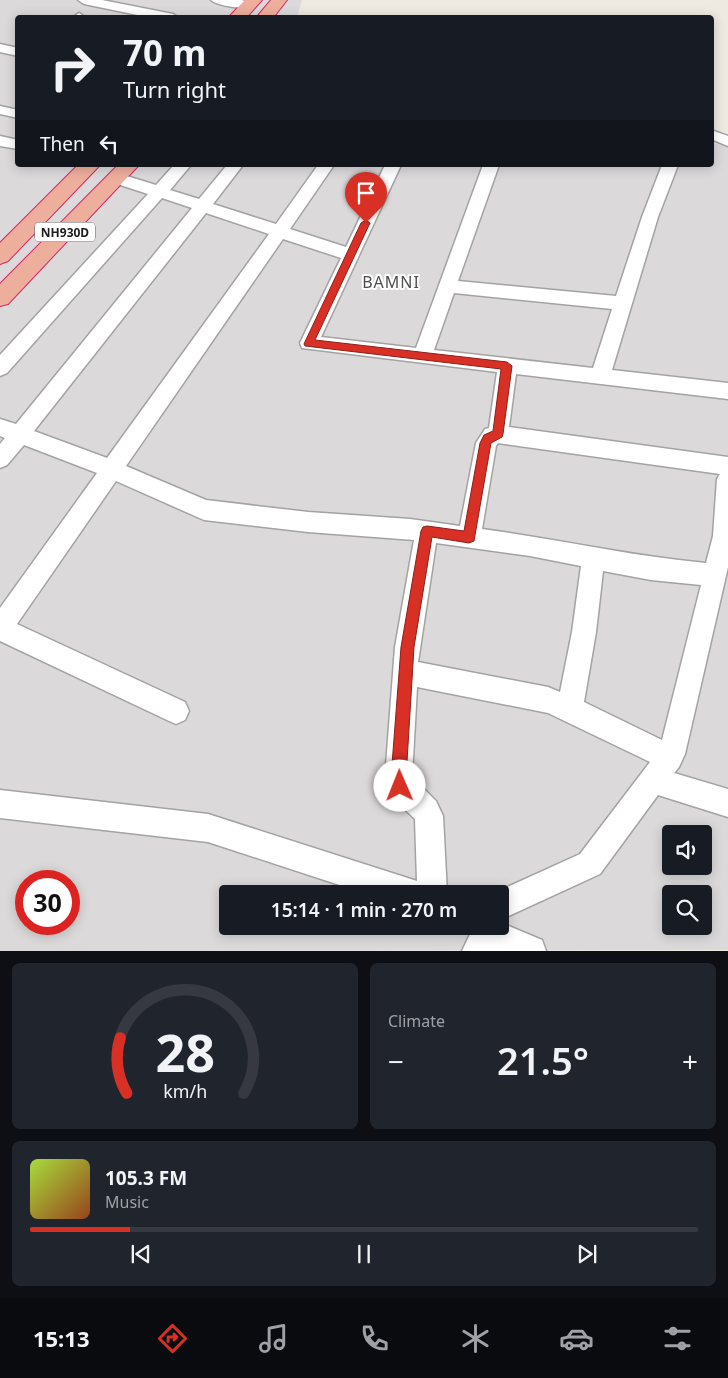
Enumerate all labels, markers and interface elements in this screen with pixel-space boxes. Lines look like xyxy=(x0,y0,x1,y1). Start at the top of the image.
text: 70 m xyxy=(123,29,206,76)
icon: right xyxy=(40,35,105,100)
text: Turn right xyxy=(123,74,226,104)
icon: left xyxy=(95,130,123,158)
text: Then xyxy=(40,131,85,157)
pin xyxy=(345,172,387,223)
icon: arrive xyxy=(352,179,380,207)
road number: NH930D xyxy=(35,222,95,242)
district label: BAMNI xyxy=(362,271,420,293)
position arrow xyxy=(373,759,425,811)
map controls xyxy=(662,825,712,935)
button: sound xyxy=(662,825,712,875)
speed limit sign: 30 xyxy=(15,870,80,935)
button: search xyxy=(662,885,712,935)
text: 15:14 · 1 min · 270 m xyxy=(271,897,457,923)
text: Climate xyxy=(388,1010,445,1032)
text: 28 xyxy=(155,1016,215,1087)
text: 21.5° xyxy=(497,1034,589,1086)
text: − xyxy=(388,1042,404,1080)
text: + xyxy=(682,1042,698,1080)
text: km/h xyxy=(163,1079,207,1103)
text: 105.3 FM xyxy=(105,1165,187,1191)
text: Music xyxy=(105,1191,149,1213)
icon: previous xyxy=(127,1240,155,1268)
icon: pause xyxy=(350,1240,378,1268)
icon: next xyxy=(573,1240,601,1268)
icon: directions xyxy=(155,1321,190,1356)
icon: music xyxy=(256,1321,291,1356)
icon: phone xyxy=(357,1321,392,1356)
icon: climate xyxy=(458,1321,493,1356)
icon: car xyxy=(559,1321,594,1356)
icon: filters xyxy=(660,1321,695,1356)
text: 15:13 xyxy=(33,1323,89,1353)

